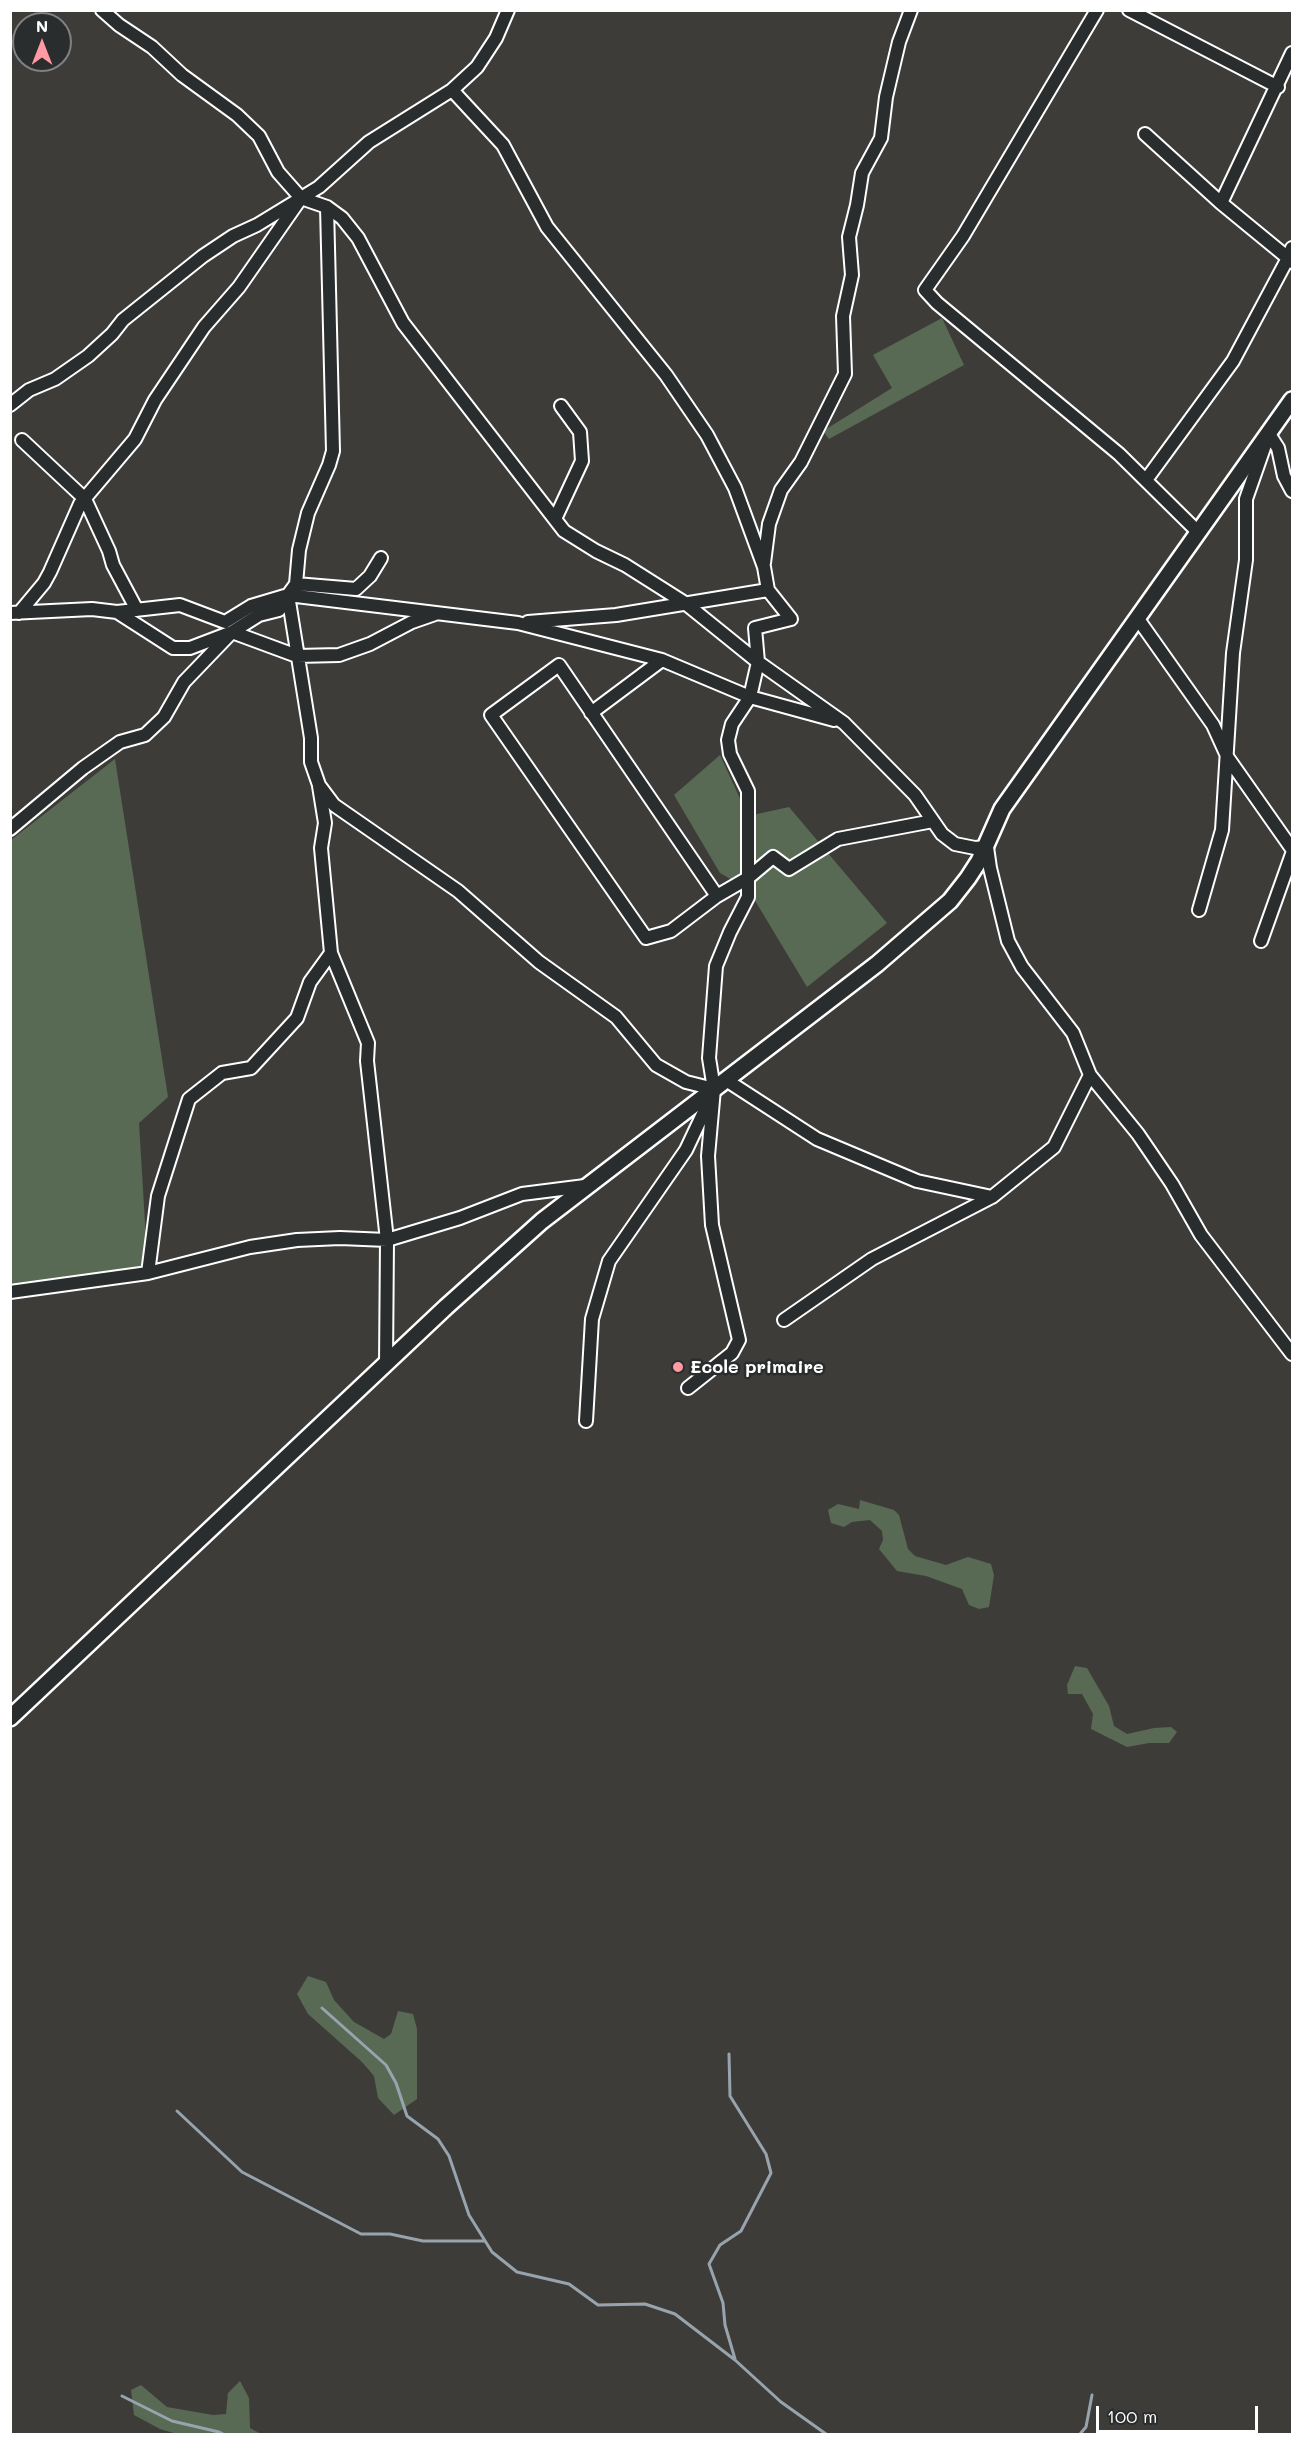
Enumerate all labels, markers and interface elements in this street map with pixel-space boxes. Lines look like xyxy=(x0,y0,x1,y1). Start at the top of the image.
north arrow xyxy=(12,12,72,72)
text: N xyxy=(36,15,48,36)
place label: Ecole primaire xyxy=(690,1356,824,1378)
marker: Ecole primaire xyxy=(671,1360,685,1374)
scale bar xyxy=(1099,2394,1261,2432)
text: 100 m xyxy=(1107,2404,1157,2428)

